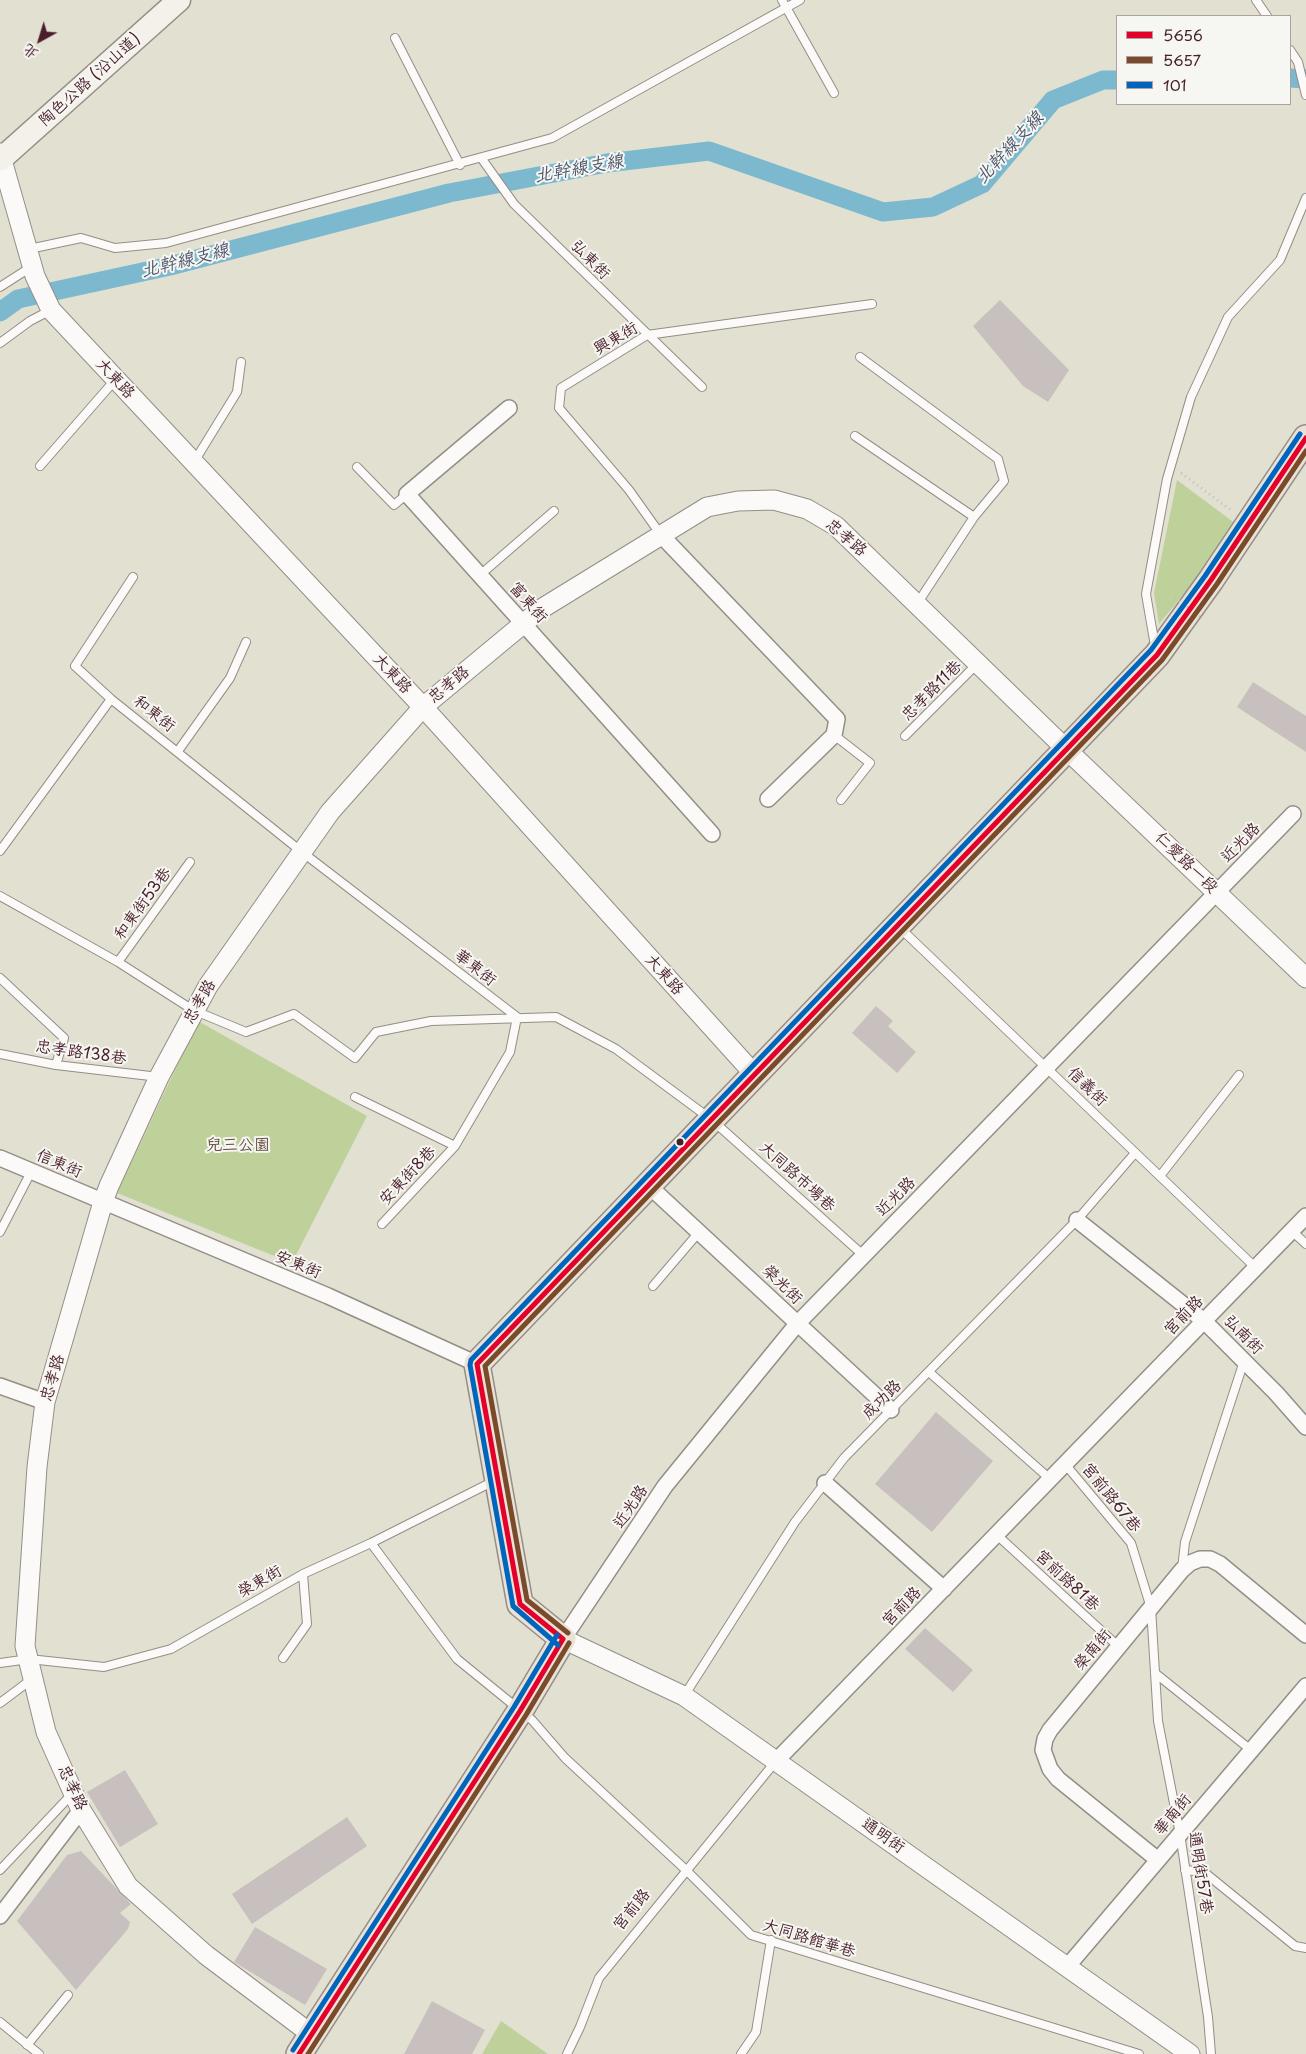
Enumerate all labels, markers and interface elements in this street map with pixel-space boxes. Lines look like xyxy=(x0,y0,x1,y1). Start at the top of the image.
north arrow xyxy=(15,15,65,65)
legend xyxy=(1116,15,1291,105)
text: 5656 xyxy=(1163,23,1203,46)
street label: 陶色公路 (沿山道) xyxy=(35,29,145,131)
text: 北 xyxy=(18,39,42,65)
text: 5657 xyxy=(1163,48,1201,71)
text: 101 xyxy=(1163,73,1186,96)
water label: 北幹線支線 xyxy=(971,108,1049,188)
water label: 北幹線支線 xyxy=(533,151,625,187)
street label: 弘東街 xyxy=(566,236,614,284)
water label: 北幹線支線 xyxy=(139,240,231,282)
street label: 興東街 xyxy=(590,319,642,359)
street label: 大東路 xyxy=(92,355,138,403)
street label: 忠孝路 xyxy=(821,515,871,561)
street label: 富東街 xyxy=(505,579,551,627)
street label: 大東路 xyxy=(369,650,415,698)
street label: 忠孝路11巷 xyxy=(898,657,966,725)
street label: 忠孝路 xyxy=(424,662,474,708)
street label: 和東街 xyxy=(129,692,179,736)
street label: 近光路 xyxy=(1217,819,1265,867)
street label: 仁愛路一段 xyxy=(1151,828,1221,898)
street label: 和東街53巷 xyxy=(110,864,176,944)
street label: 華東街 xyxy=(450,946,500,990)
street label: 大東路 xyxy=(641,951,687,999)
street label: 忠孝路 xyxy=(180,976,220,1028)
street label: 忠孝路138巷 xyxy=(34,1037,128,1069)
street label: 信義街 xyxy=(1063,1063,1111,1111)
park label: 兒三公園 xyxy=(206,1136,270,1156)
unlabelled marker xyxy=(675,1137,685,1147)
street label: 大同路市場巷 xyxy=(755,1138,839,1216)
street label: 安東街8巷 xyxy=(376,1142,440,1210)
street label: 信東街 xyxy=(33,1146,85,1182)
street label: 近光路 xyxy=(872,1173,920,1221)
street label: 安東街 xyxy=(272,1247,324,1283)
street label: 榮光街 xyxy=(758,1261,806,1309)
street label: 宮前路 xyxy=(1160,1292,1208,1340)
street label: 弘南街 xyxy=(1219,1311,1267,1359)
street label: 忠孝路 xyxy=(37,1352,69,1404)
street label: 成功路 xyxy=(858,1376,906,1424)
street label: 宮前路67巷 xyxy=(1077,1459,1145,1537)
street label: 近光路 xyxy=(610,1482,652,1532)
street label: 宮前路81巷 xyxy=(1031,1546,1103,1616)
street label: 榮東街 xyxy=(234,1562,286,1602)
street label: 宮前路 xyxy=(878,1583,926,1631)
street label: 榮南街 xyxy=(1070,1625,1116,1675)
street label: 忠孝路 xyxy=(53,1762,91,1814)
street label: 華南街 xyxy=(1150,1790,1196,1840)
street label: 通明街 xyxy=(858,1814,908,1858)
street label: 通明街57巷 xyxy=(1184,1830,1216,1916)
street label: 宮前路 xyxy=(609,1885,655,1935)
street label: 大同路館華巷 xyxy=(760,1916,858,1962)

